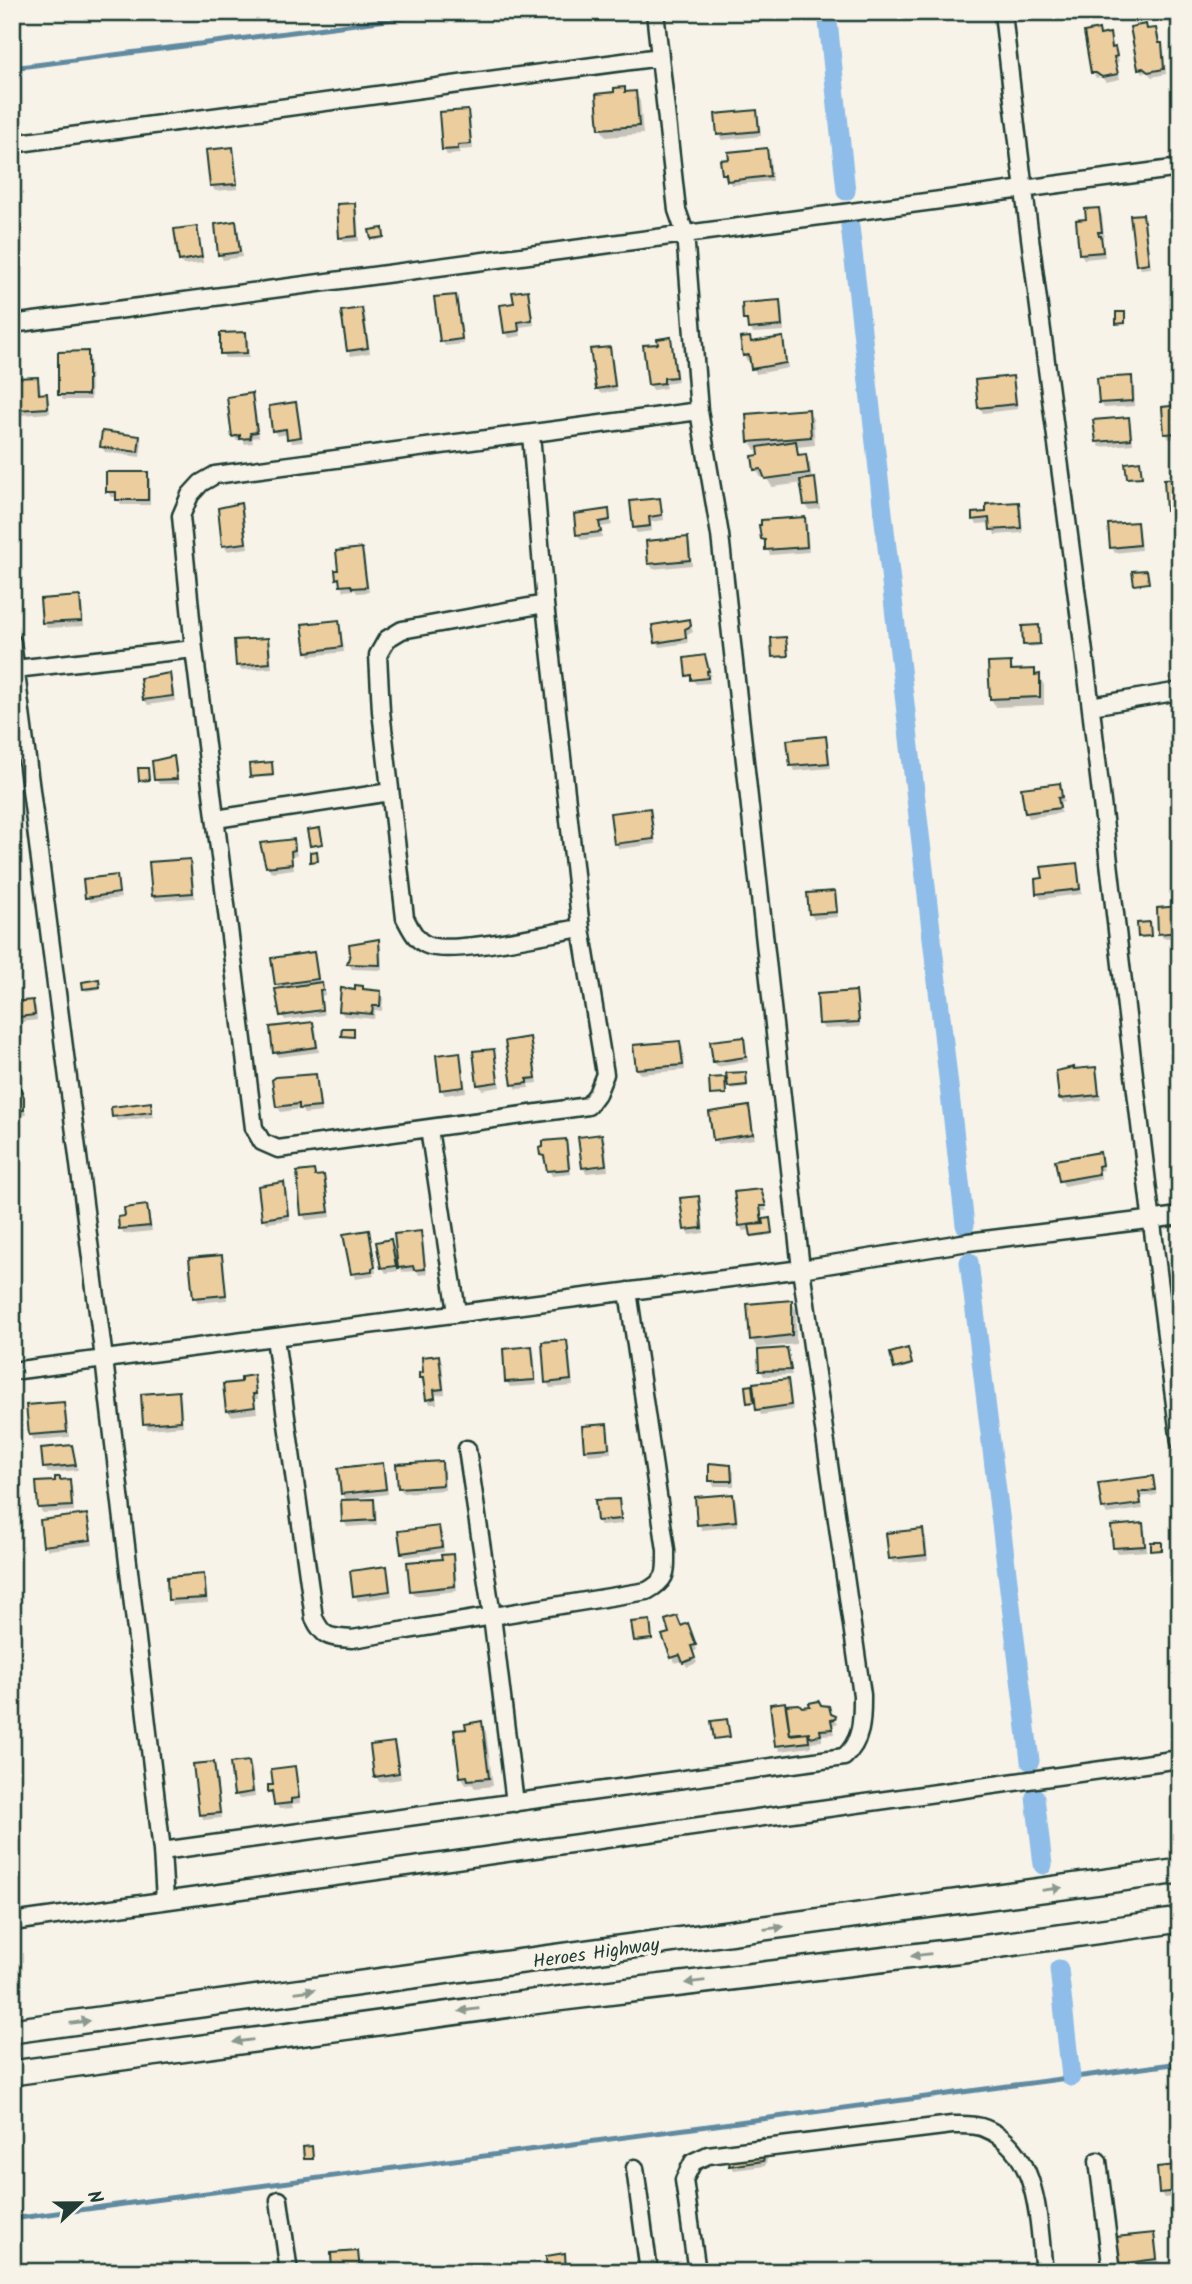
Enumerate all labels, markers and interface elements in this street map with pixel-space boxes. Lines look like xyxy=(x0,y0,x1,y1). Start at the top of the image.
one-way arrow xyxy=(1041,1884,1063,1895)
one-way arrow xyxy=(763,1922,785,1933)
street label: Heroes Highway xyxy=(531,1930,663,1978)
one-way arrow xyxy=(909,1950,931,1961)
one-way arrow xyxy=(683,1977,705,1988)
one-way arrow xyxy=(294,1986,316,1997)
one-way arrow xyxy=(458,2005,480,2016)
one-way arrow xyxy=(69,2016,91,2027)
one-way arrow xyxy=(232,2035,254,2046)
north arrow xyxy=(46,2168,116,2238)
text: N xyxy=(78,2186,110,2209)

